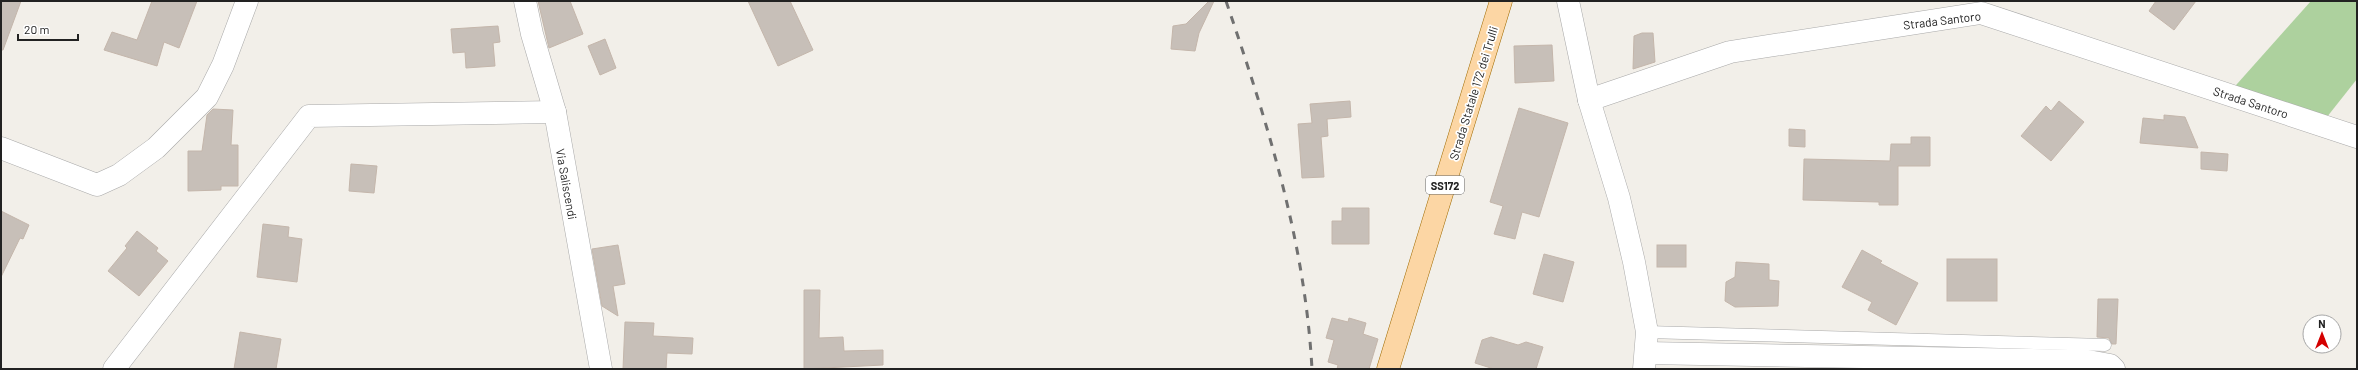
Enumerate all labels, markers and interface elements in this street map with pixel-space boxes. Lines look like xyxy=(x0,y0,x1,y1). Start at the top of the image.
street label: Strada Santoro xyxy=(1902,8,1982,32)
scale bar xyxy=(18,16,78,42)
text: 20 m xyxy=(24,22,50,36)
street label: Strada Statale 172 dei Trulli xyxy=(1446,24,1500,162)
street label: Strada Santoro xyxy=(2212,83,2290,121)
street label: Via Saliscendi xyxy=(554,147,580,221)
road number: SS172 xyxy=(1426,176,1464,194)
north arrow xyxy=(2302,314,2342,354)
text: N xyxy=(2318,317,2326,330)

